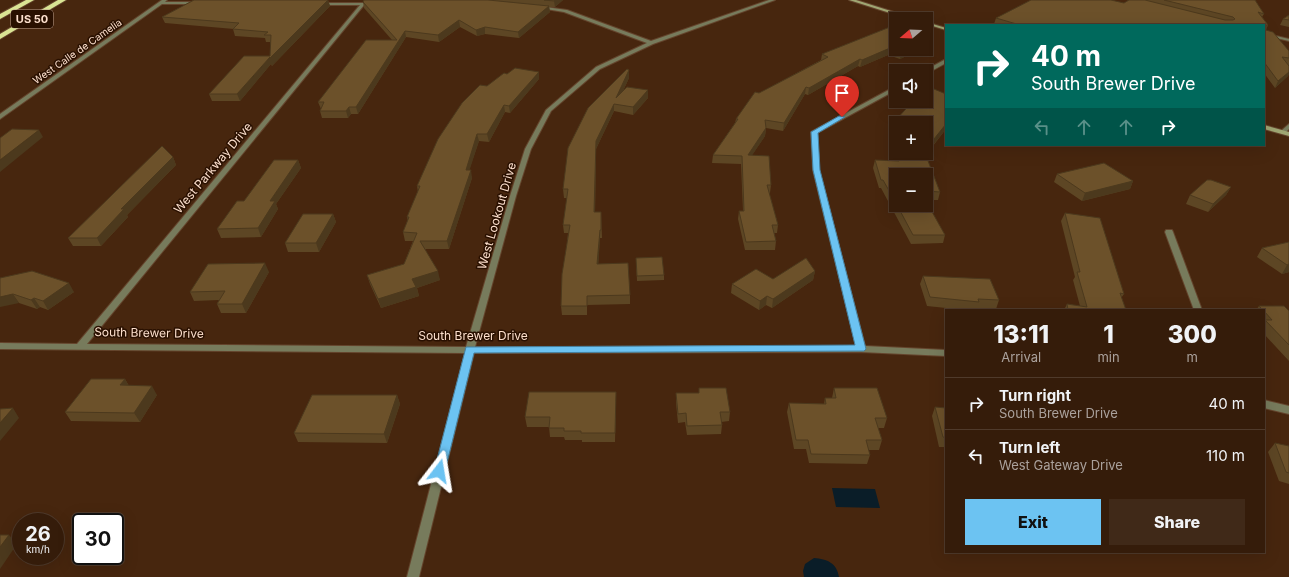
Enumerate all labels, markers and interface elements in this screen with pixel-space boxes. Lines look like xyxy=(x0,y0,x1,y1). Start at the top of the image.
road number: US 50 xyxy=(11,10,53,28)
north arrow xyxy=(889,12,933,56)
map controls xyxy=(889,12,933,212)
street label: West Calle de Camelia xyxy=(30,16,124,86)
text: 40 m xyxy=(1031,39,1101,73)
icon: right xyxy=(965,40,1017,92)
button: sound xyxy=(889,64,933,108)
text: South Brewer Drive xyxy=(1031,73,1195,94)
pin xyxy=(825,76,859,117)
icon: arrive xyxy=(831,82,853,104)
button: + xyxy=(889,116,933,160)
icon: left xyxy=(1031,116,1053,138)
icon: ahead xyxy=(1073,116,1095,138)
icon: ahead xyxy=(1115,116,1137,138)
icon: right xyxy=(1157,116,1179,138)
street label: West Parkway Drive xyxy=(170,119,255,216)
street label: West Lookout Drive xyxy=(474,161,519,271)
button: − xyxy=(889,168,933,212)
text: 13:11 xyxy=(993,320,1049,349)
text: 1 xyxy=(1103,320,1114,349)
text: 300 xyxy=(1168,320,1217,349)
street label: South Brewer Drive xyxy=(94,324,204,341)
street label: South Brewer Drive xyxy=(418,328,528,343)
text: Arrival xyxy=(1001,349,1041,365)
text: min xyxy=(1097,349,1120,365)
text: m xyxy=(1187,349,1198,365)
text: Turn right xyxy=(999,386,1071,405)
icon: right xyxy=(965,393,987,415)
text: 40 m xyxy=(1208,394,1245,413)
text: South Brewer Drive xyxy=(999,405,1118,421)
text: Turn left xyxy=(999,438,1060,457)
icon: left xyxy=(965,445,987,467)
text: 110 m xyxy=(1206,446,1245,465)
position arrow xyxy=(418,450,460,492)
text: West Gateway Drive xyxy=(999,457,1123,473)
button: Exit xyxy=(965,499,1101,545)
button: Share xyxy=(1109,499,1245,545)
speed limit sign: 30 xyxy=(72,513,124,565)
text: 26 xyxy=(25,522,51,546)
text: km/h xyxy=(26,543,50,555)

